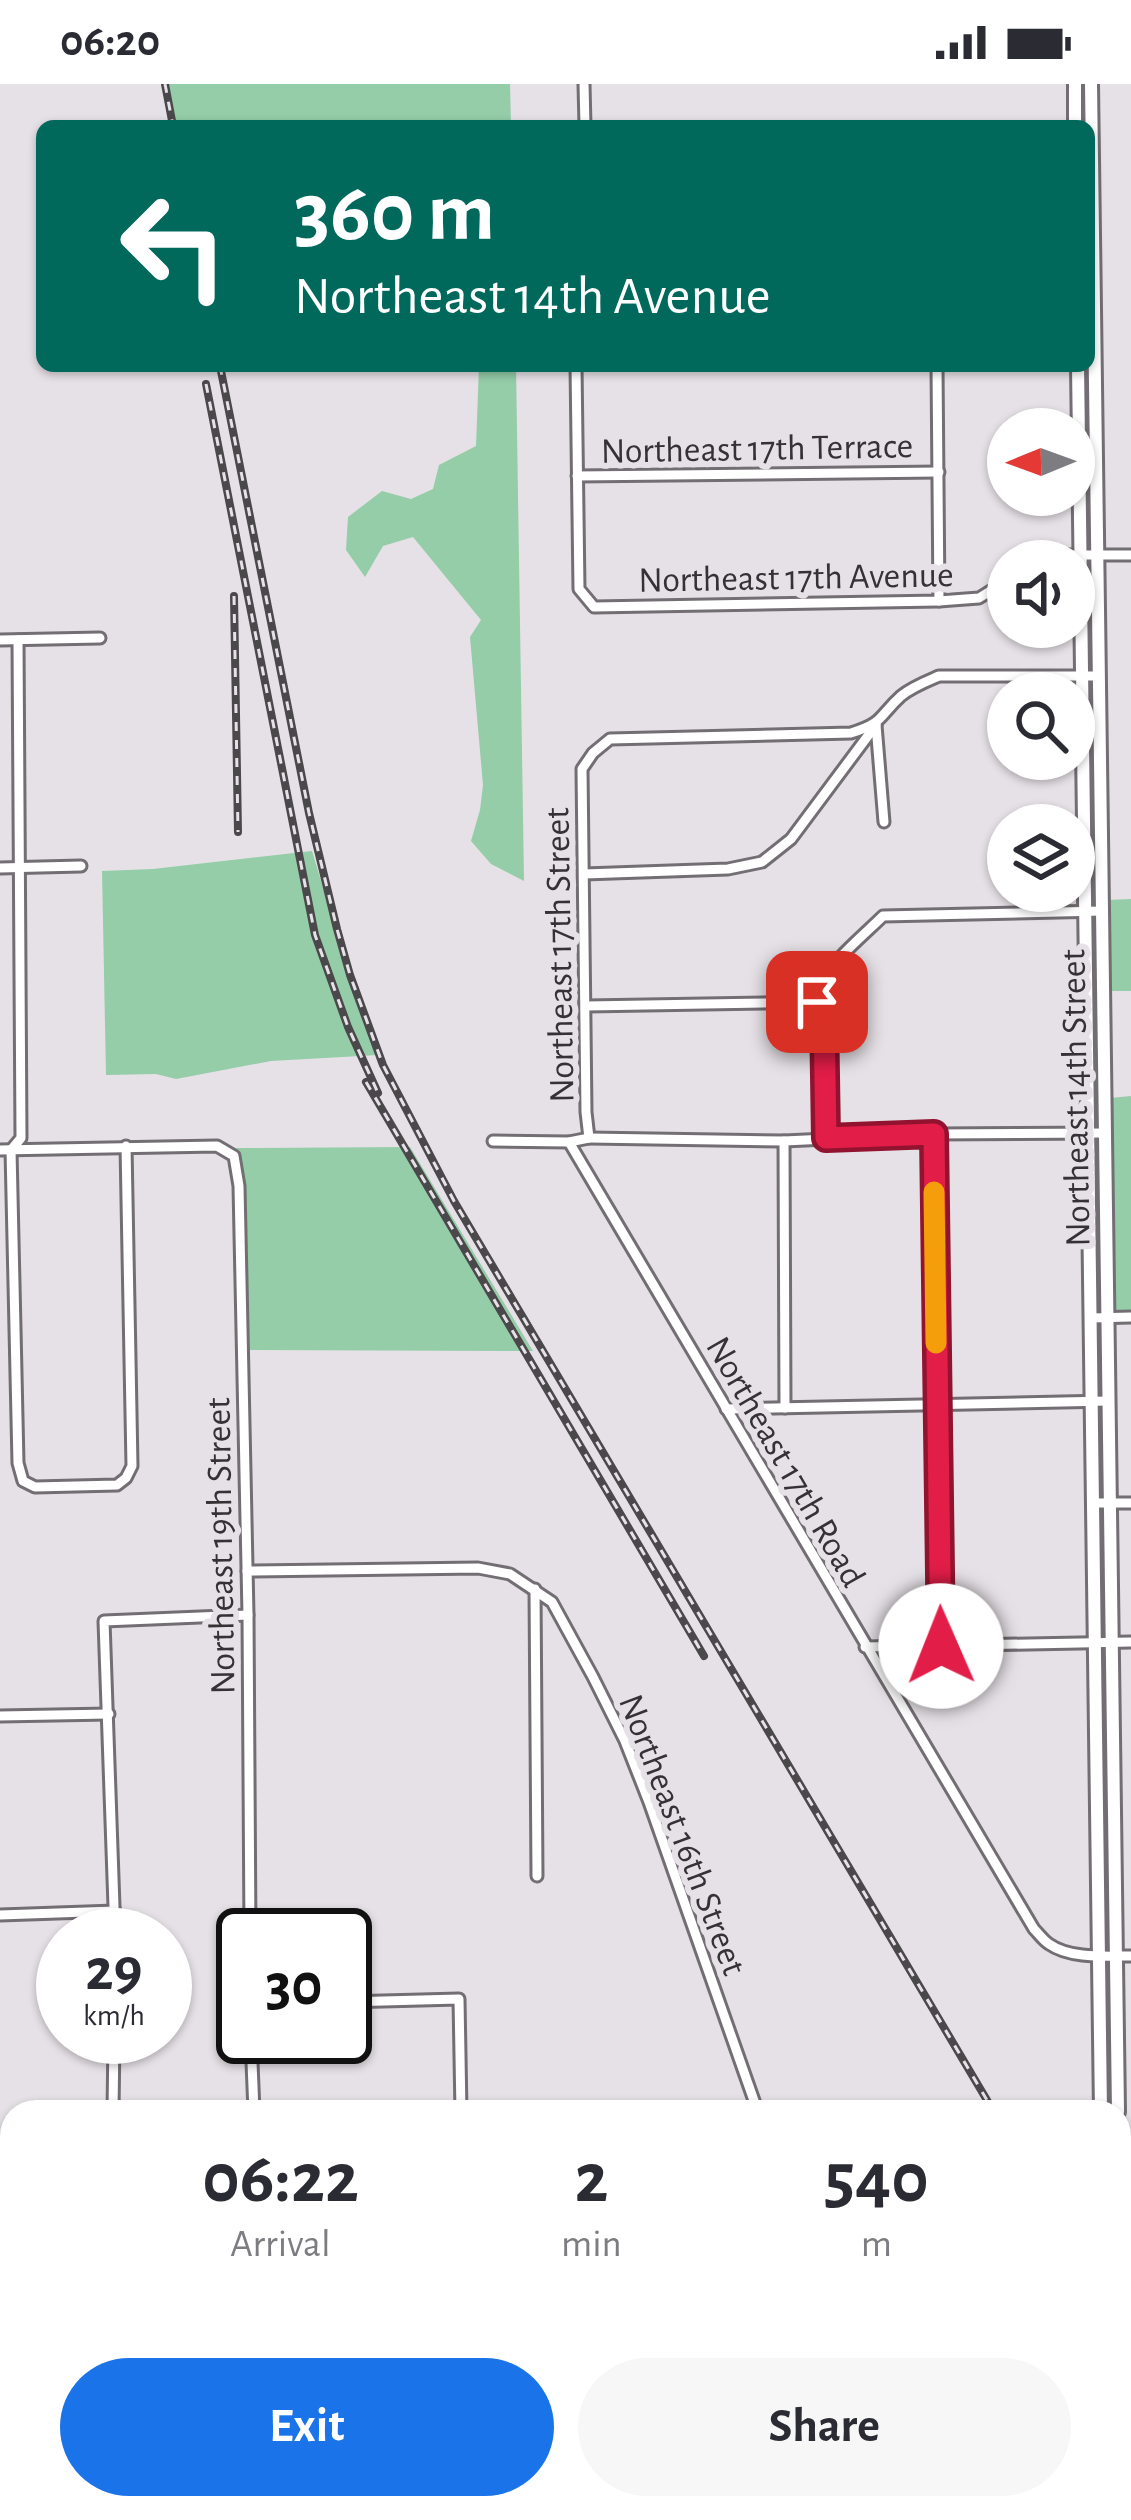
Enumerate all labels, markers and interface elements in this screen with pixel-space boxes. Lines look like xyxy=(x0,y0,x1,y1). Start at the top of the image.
text: 06:20 xyxy=(60,19,160,64)
icon: left xyxy=(96,168,252,324)
text: 360 m xyxy=(294,172,495,256)
text: Northeast 14th Avenue xyxy=(294,270,771,324)
north arrow xyxy=(987,408,1095,516)
map controls xyxy=(987,408,1095,912)
street label: Northeast 17th Terrace xyxy=(601,428,913,470)
button: sound xyxy=(987,540,1095,648)
street label: Northeast 17th Avenue xyxy=(638,557,954,599)
button: search xyxy=(987,672,1095,780)
button: layers xyxy=(987,804,1095,912)
street label: Northeast 17th Street xyxy=(539,807,581,1103)
street label: Northeast 14th Street xyxy=(1055,948,1097,1247)
pin xyxy=(766,951,868,1053)
icon: arrive xyxy=(784,969,850,1035)
street label: Northeast 17th Road xyxy=(699,1331,871,1593)
street label: Northeast 19th Street xyxy=(200,1397,242,1695)
position arrow xyxy=(878,1583,1004,1709)
street label: Northeast 16th Street xyxy=(612,1690,752,1980)
speed limit sign: 30 xyxy=(216,1908,372,2064)
text: 29 xyxy=(85,1941,143,2001)
text: km/h xyxy=(83,2001,145,2031)
text: 06:22 xyxy=(202,2143,359,2215)
text: 2 xyxy=(574,2143,608,2215)
text: 540 xyxy=(824,2143,929,2215)
text: Arrival xyxy=(230,2225,331,2264)
text: min xyxy=(561,2225,622,2264)
text: m xyxy=(861,2225,892,2264)
button: Exit xyxy=(60,2358,554,2496)
button: Share xyxy=(578,2358,1071,2496)

